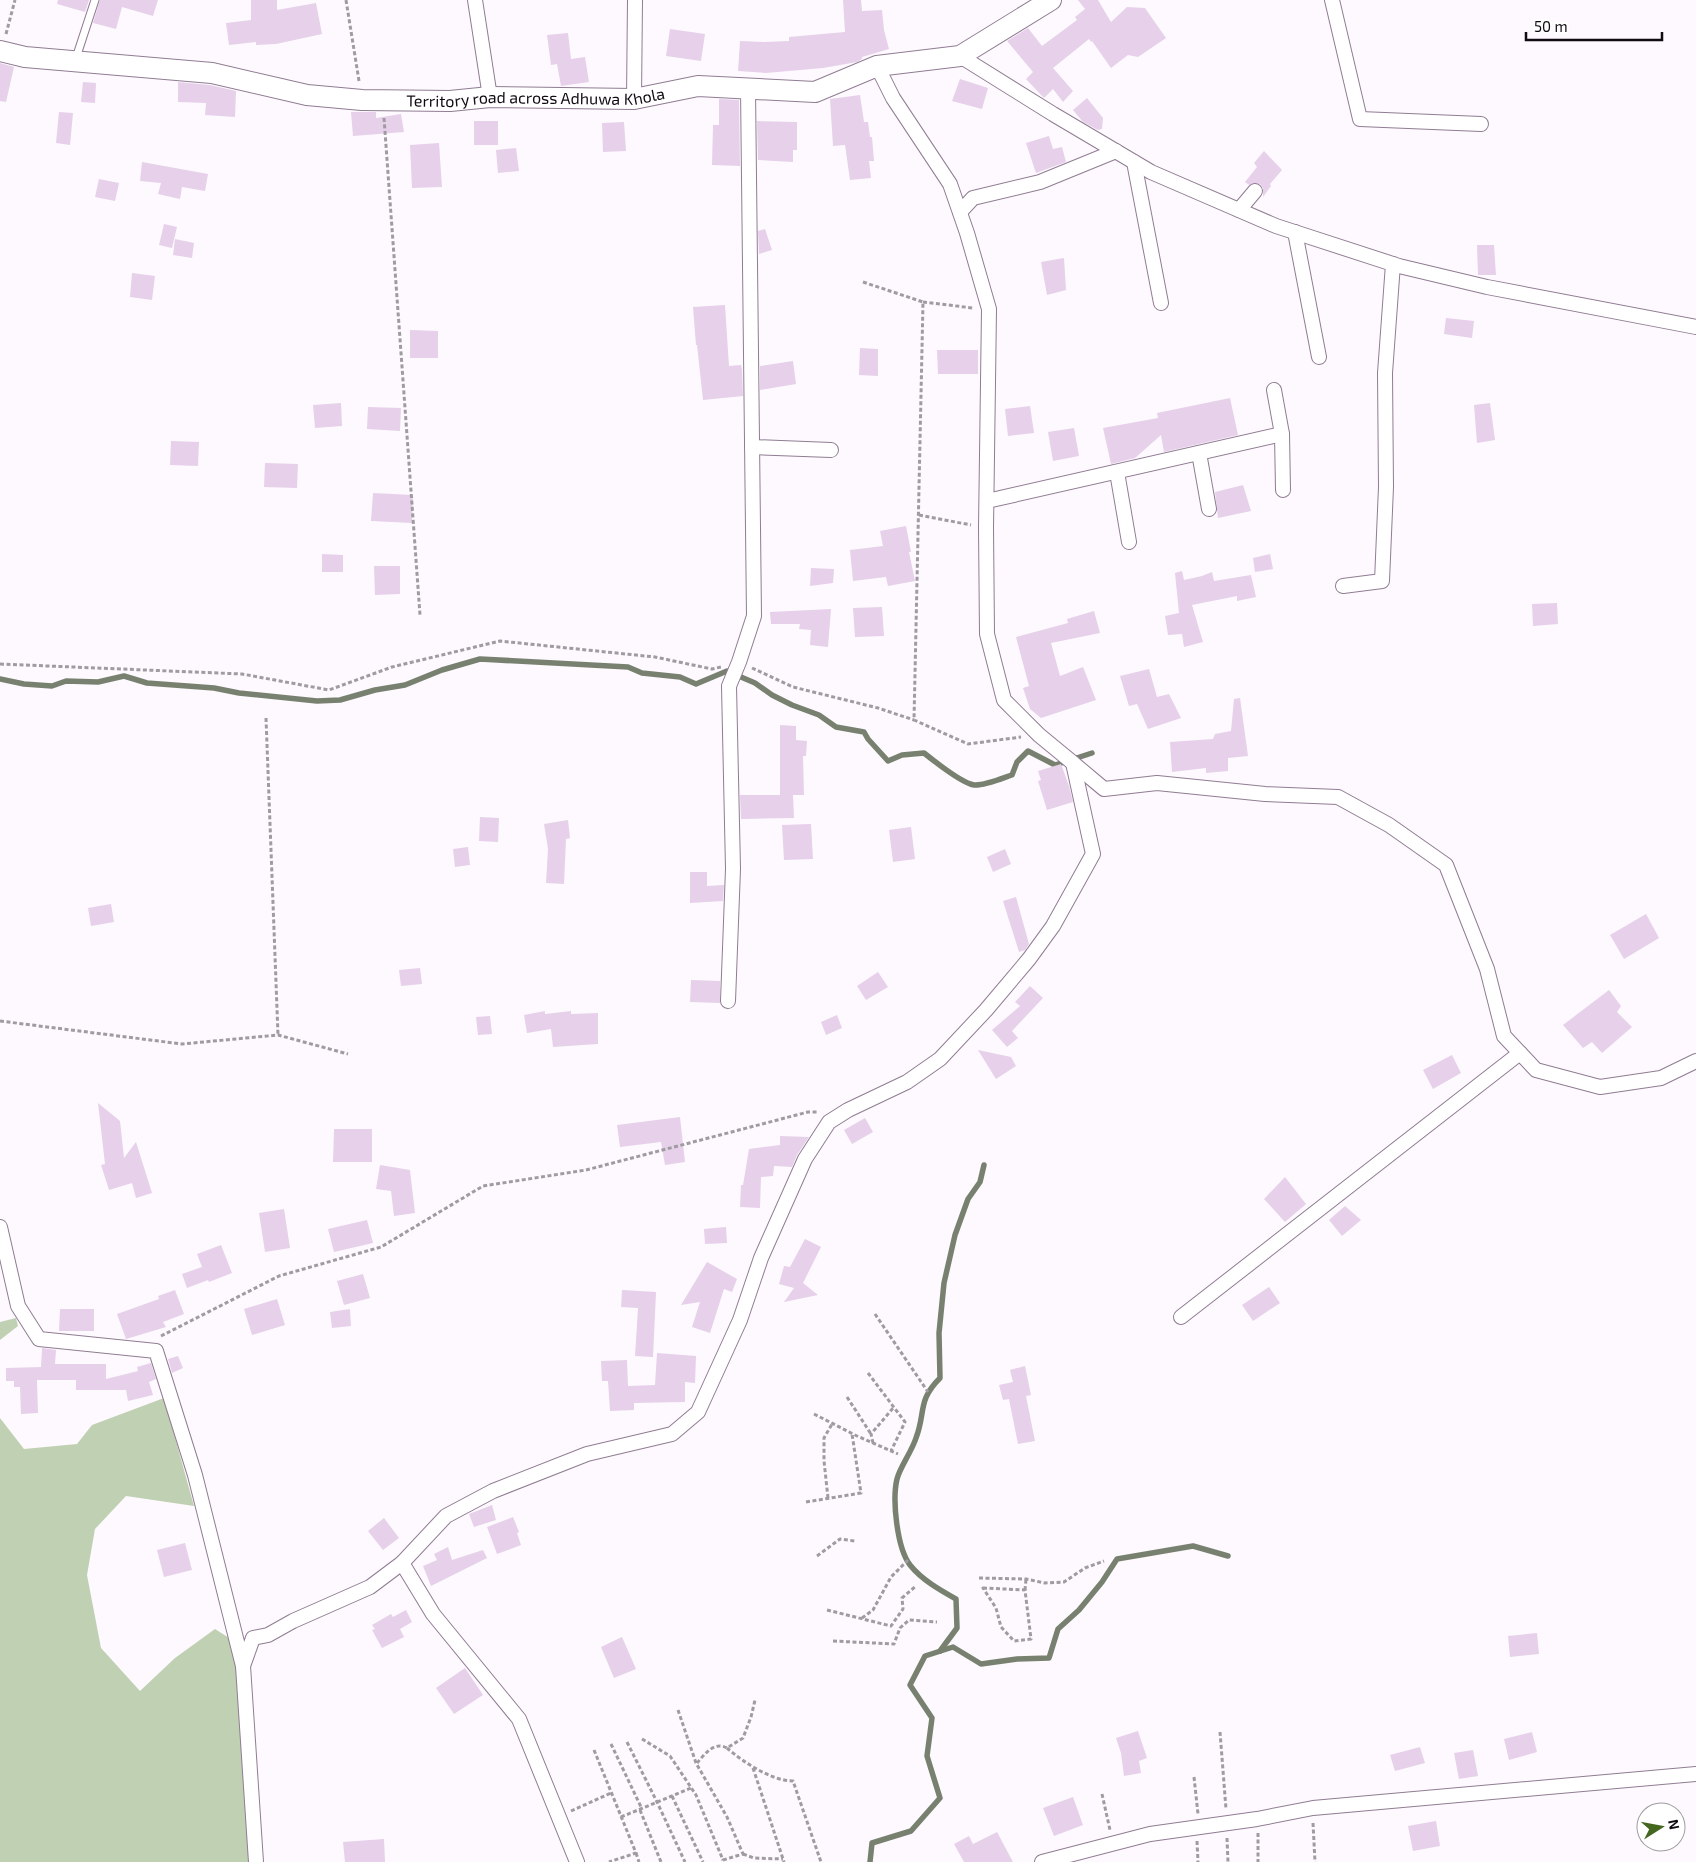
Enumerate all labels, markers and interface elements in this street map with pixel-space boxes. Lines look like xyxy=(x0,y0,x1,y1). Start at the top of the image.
scale bar xyxy=(1526,10,1662,42)
text: 50 m xyxy=(1534,17,1568,35)
street label: Territory road across Adhuwa Khola xyxy=(406,83,666,110)
north arrow xyxy=(1636,1802,1686,1852)
text: N xyxy=(1665,1818,1684,1831)

